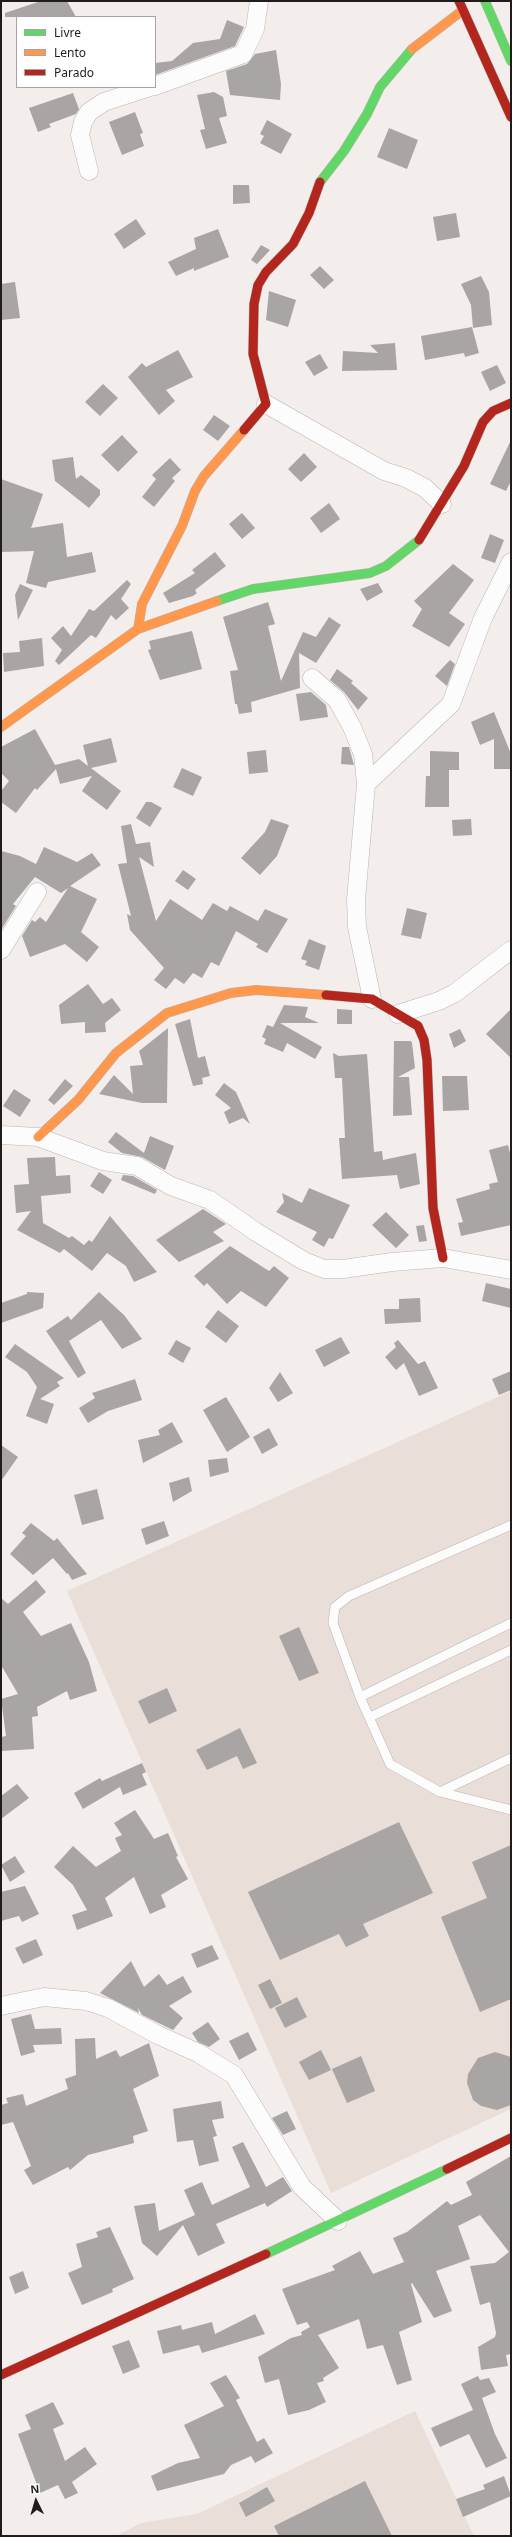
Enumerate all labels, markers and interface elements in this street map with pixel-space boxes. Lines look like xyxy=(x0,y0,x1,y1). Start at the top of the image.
legend xyxy=(16,16,156,88)
text: Livre xyxy=(54,24,81,41)
text: Lento xyxy=(54,44,86,61)
text: Parado xyxy=(54,64,94,81)
north arrow xyxy=(16,2481,56,2521)
text: N xyxy=(30,2481,40,2496)

